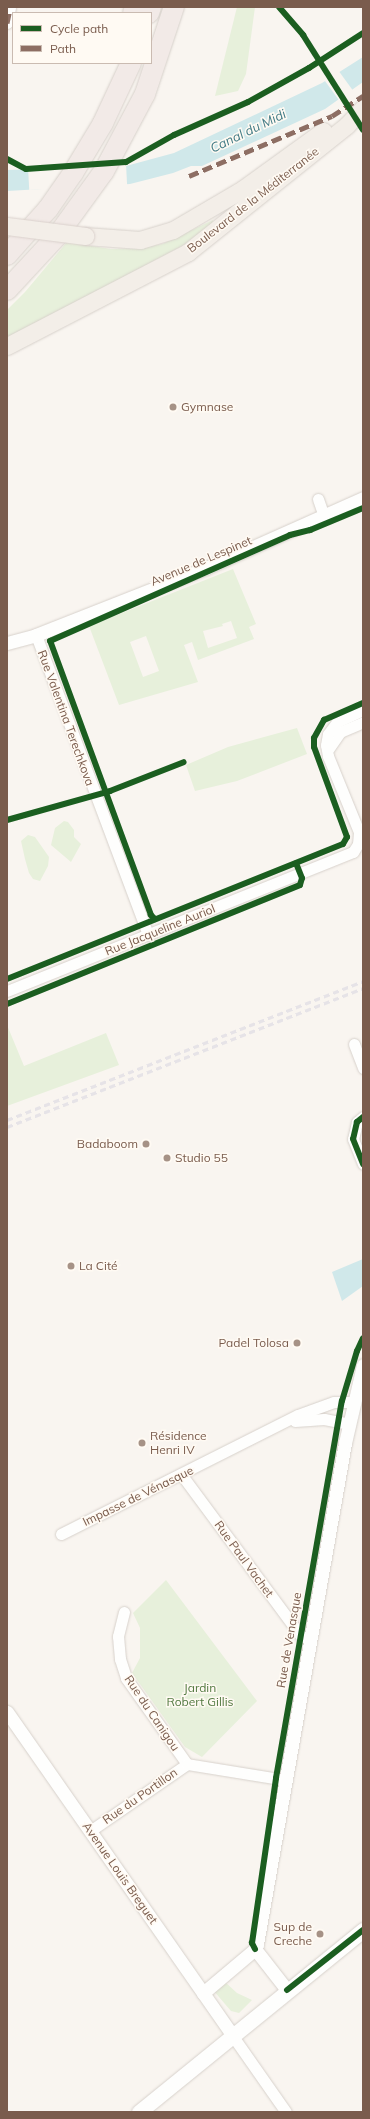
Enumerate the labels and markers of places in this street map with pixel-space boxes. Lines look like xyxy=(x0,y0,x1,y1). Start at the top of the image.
place label: Gymnase xyxy=(181,400,233,414)
marker: Gymnase xyxy=(168,402,178,412)
place label: Badaboom xyxy=(77,1137,138,1151)
marker: Badaboom xyxy=(141,1139,151,1149)
place label: Studio 55 xyxy=(175,1151,228,1165)
marker: Studio 55 xyxy=(162,1153,172,1163)
place label: La Cité xyxy=(79,1259,118,1273)
marker: La Cité xyxy=(66,1261,76,1271)
place label: Padel Tolosa xyxy=(219,1336,289,1350)
marker: Padel Tolosa xyxy=(292,1338,302,1348)
place label: Résidence Henri IV xyxy=(150,1429,207,1457)
marker: Résidence Henri IV xyxy=(137,1438,147,1448)
place label: Sup de Creche xyxy=(273,1920,312,1948)
marker: Sup de Creche xyxy=(315,1929,325,1939)

